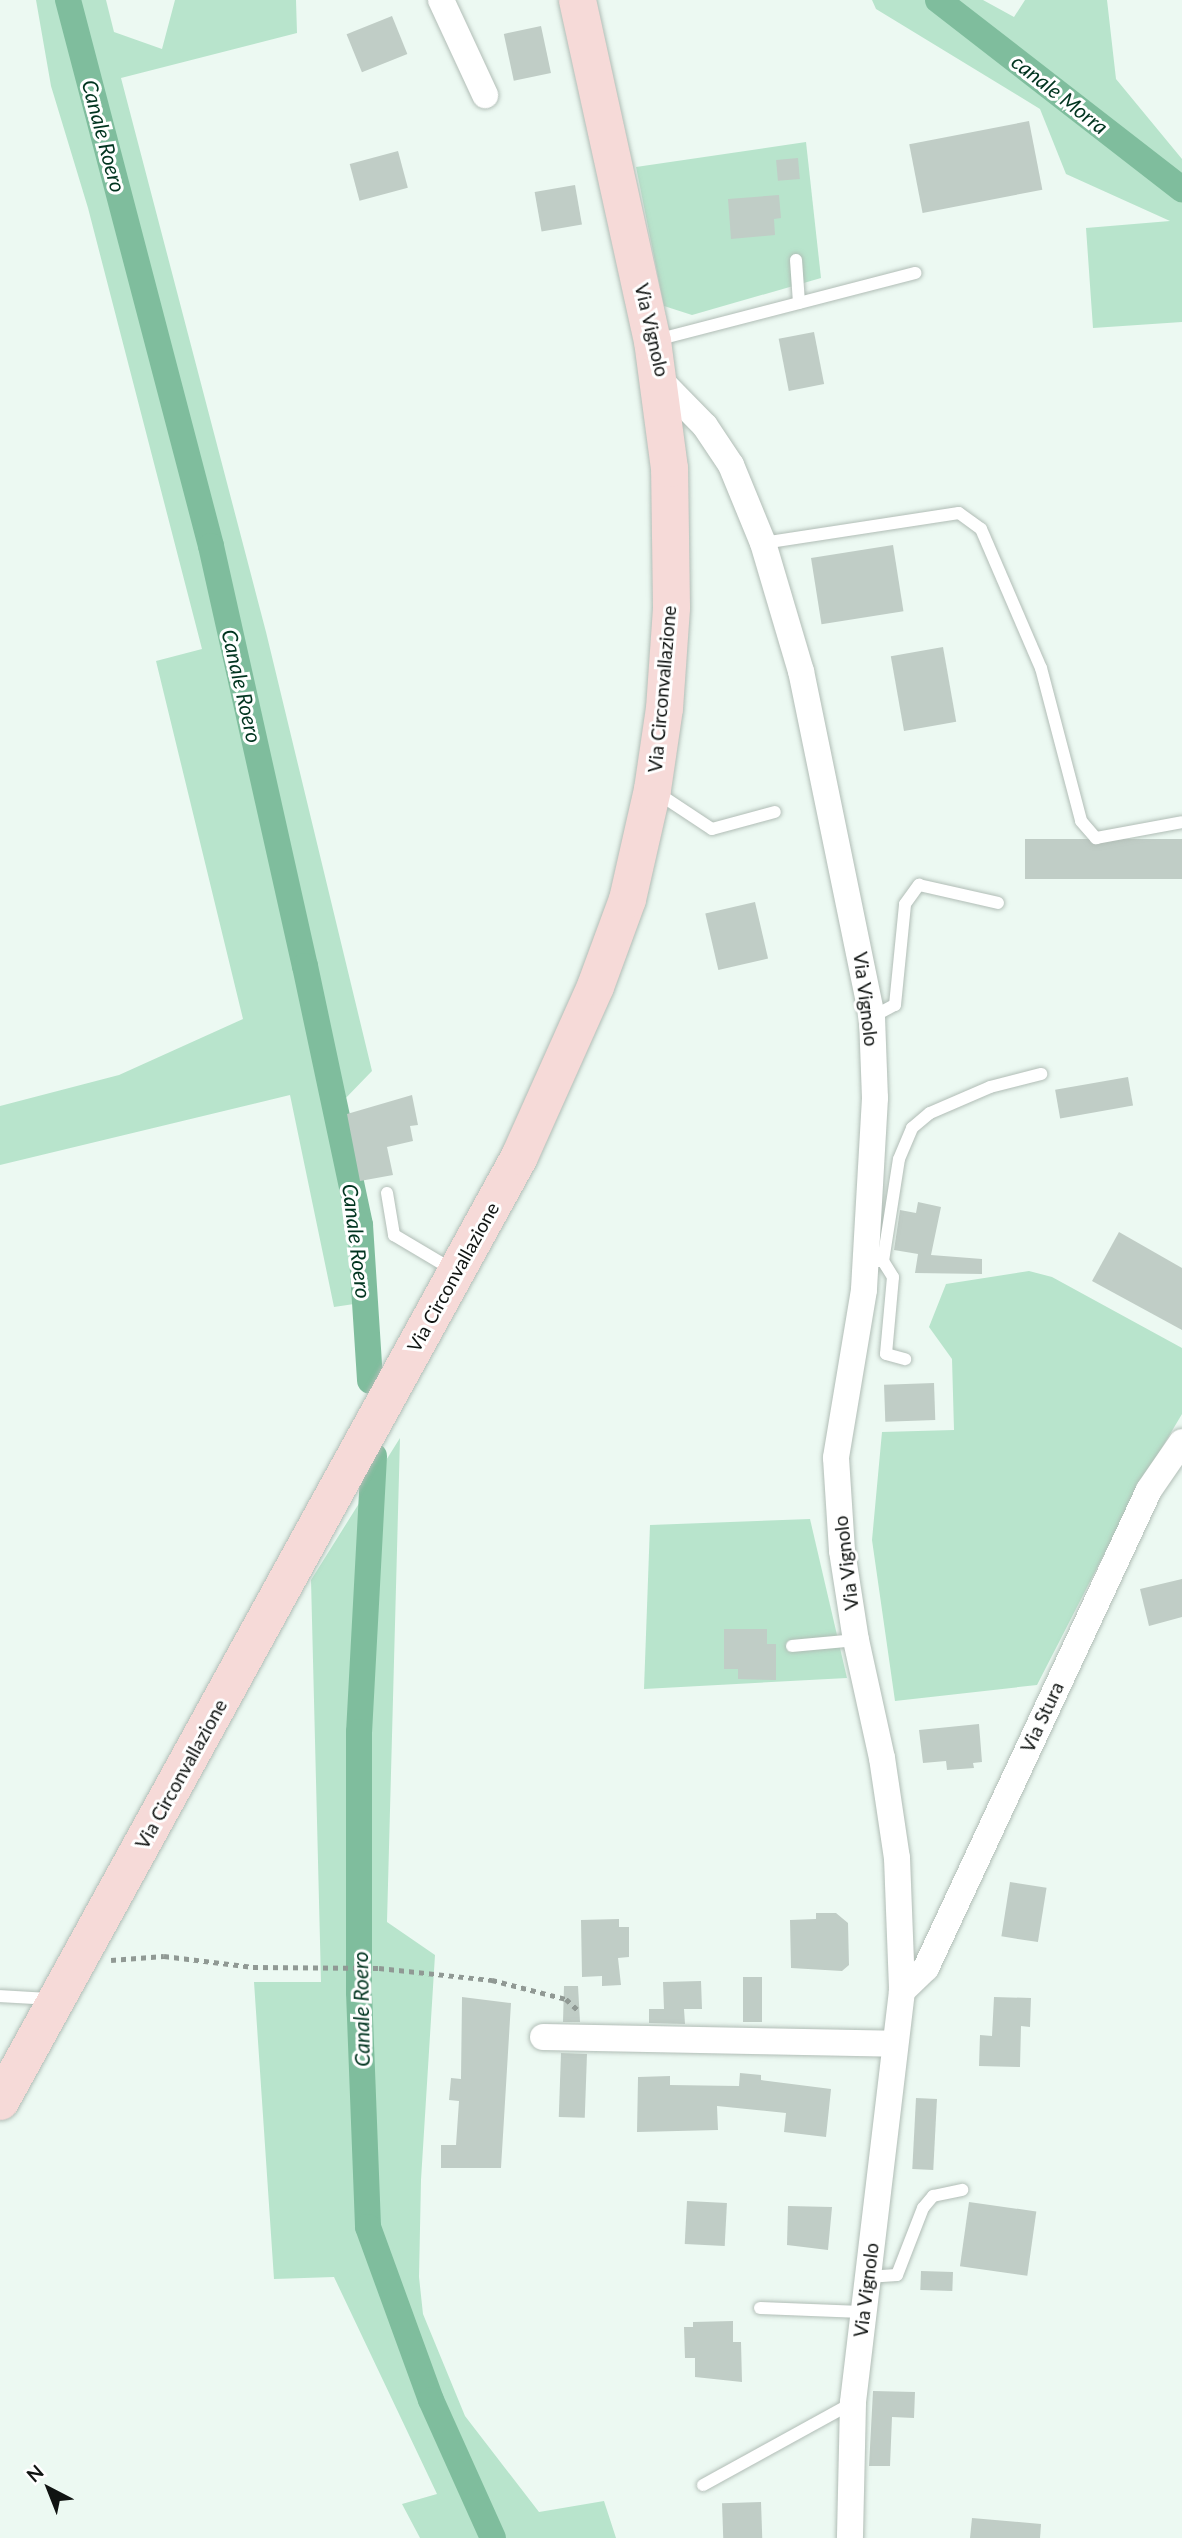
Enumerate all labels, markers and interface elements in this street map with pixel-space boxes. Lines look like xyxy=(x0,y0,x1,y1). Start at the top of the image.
water label: canale Morra xyxy=(1007,49,1113,139)
water label: Canale Roero xyxy=(77,77,131,195)
street label: Via Vignolo xyxy=(630,281,674,379)
street label: Via Circonvallazione xyxy=(643,605,681,773)
water label: Canale Roero xyxy=(217,627,267,745)
street label: Via Vignolo xyxy=(849,950,883,1048)
water label: Canale Roero xyxy=(337,1182,377,1300)
street label: Via Circonvallazione xyxy=(402,1198,504,1356)
street label: Via Vignolo xyxy=(829,1514,863,1612)
street label: Via Stura xyxy=(1016,1678,1068,1756)
street label: Via Circonvallazione xyxy=(130,1695,232,1853)
water label: Canale Roero xyxy=(347,1951,375,2067)
street label: Via Vignolo xyxy=(849,2241,883,2339)
north arrow xyxy=(14,2454,84,2524)
text: N xyxy=(21,2460,48,2486)

